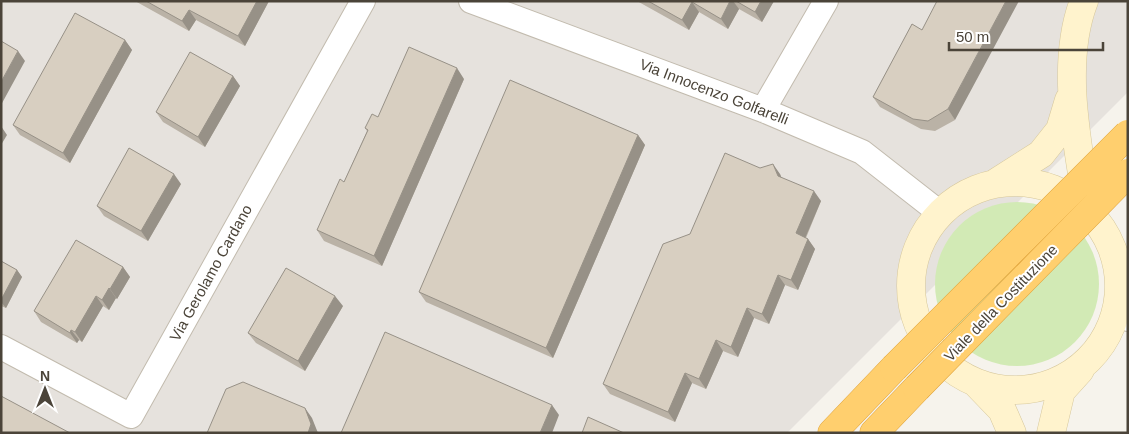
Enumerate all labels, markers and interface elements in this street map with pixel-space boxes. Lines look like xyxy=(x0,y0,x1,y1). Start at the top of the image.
scale bar xyxy=(949,20,1103,52)
text: 50 m xyxy=(956,28,989,45)
street label: Via Innocenzo Golfarelli xyxy=(637,55,791,128)
street label: Via Gerolamo Cardano xyxy=(166,202,255,344)
street label: Viale della Costituzione xyxy=(940,241,1061,365)
north arrow xyxy=(20,364,70,414)
text: N xyxy=(40,368,50,384)

